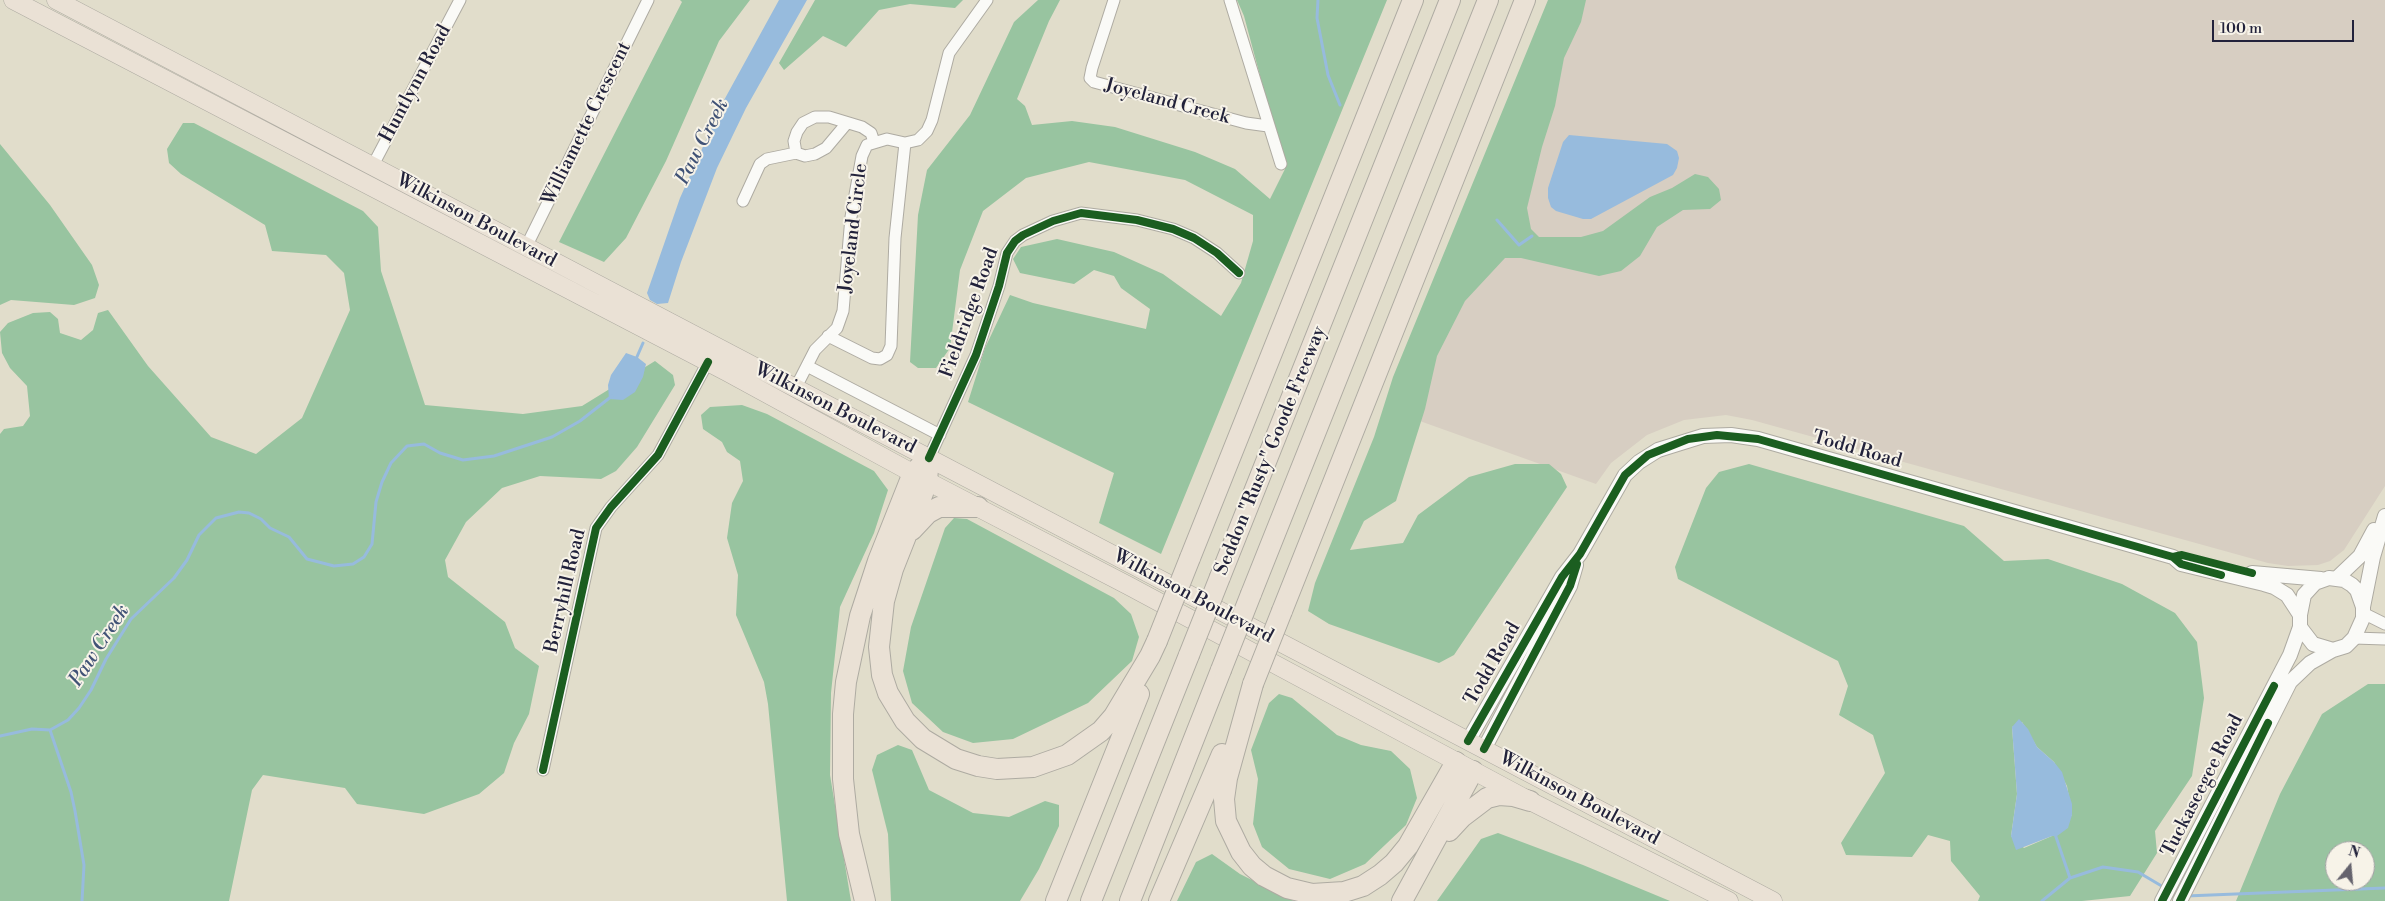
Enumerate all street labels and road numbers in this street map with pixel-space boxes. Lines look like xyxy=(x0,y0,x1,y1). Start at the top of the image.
street label: Huntlynn Road xyxy=(375,21,457,147)
street label: Williamette Crescent xyxy=(537,38,637,210)
street label: Joyeland Creek xyxy=(1102,74,1232,130)
street label: Joyeland Circle xyxy=(835,162,873,294)
street label: Wilkinson Boulevard xyxy=(392,169,560,273)
street label: Fieldridge Road xyxy=(936,245,1004,381)
street label: Seddon "Rusty" Goode Freeway xyxy=(1211,323,1331,579)
street label: Wilkinson Boulevard xyxy=(751,358,919,460)
street label: Todd Road xyxy=(1810,426,1904,474)
street label: Berryhill Road xyxy=(541,527,591,655)
street label: Wilkinson Boulevard xyxy=(1109,545,1277,649)
street label: Todd Road xyxy=(1460,619,1526,709)
street label: Tuckaseegee Road xyxy=(2157,711,2249,861)
street label: Wilkinson Boulevard xyxy=(1495,747,1663,851)

